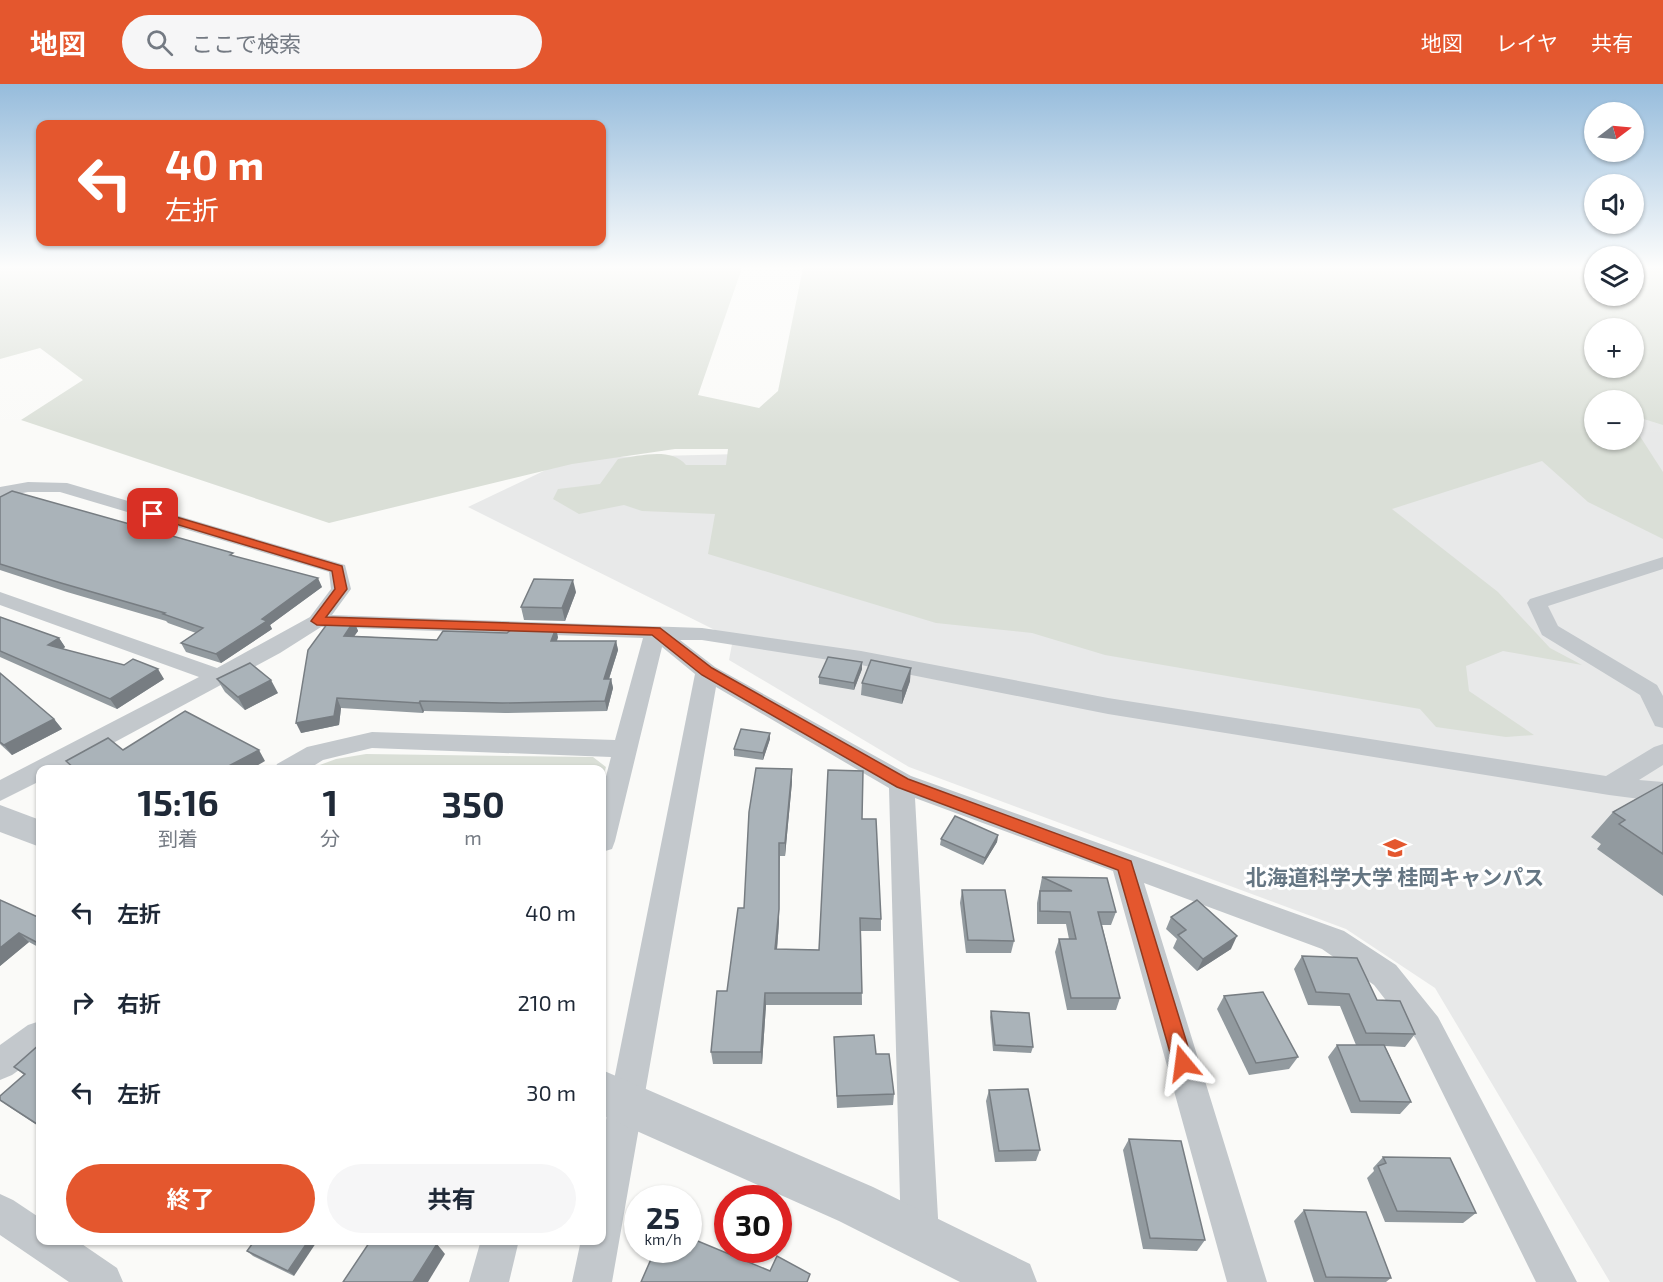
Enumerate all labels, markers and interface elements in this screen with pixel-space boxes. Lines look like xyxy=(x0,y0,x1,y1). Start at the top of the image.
search box xyxy=(122,15,542,69)
text: 地図 xyxy=(30,26,86,60)
icon: search xyxy=(143,26,176,59)
text: ここで検索 xyxy=(191,30,301,56)
text: 地図 xyxy=(1421,30,1463,55)
text: レイヤ xyxy=(1496,30,1558,55)
text: 共有 xyxy=(1591,30,1633,55)
north arrow xyxy=(1584,102,1644,162)
map controls xyxy=(1584,102,1644,450)
text: 40 m xyxy=(165,138,264,188)
icon: left xyxy=(66,144,144,222)
button: sound xyxy=(1584,174,1644,234)
text: 左折 xyxy=(165,193,219,225)
button: layers xyxy=(1584,246,1644,306)
button: + xyxy=(1584,318,1644,378)
button: − xyxy=(1584,390,1644,450)
pin xyxy=(127,488,178,539)
icon: arrive xyxy=(136,497,169,530)
text: 15:16 xyxy=(137,780,219,823)
text: 1 xyxy=(322,780,338,823)
text: 350 xyxy=(442,782,505,825)
text: m xyxy=(464,825,482,849)
text: 到着 xyxy=(158,826,198,850)
text: 分 xyxy=(320,826,340,850)
school or university icon: 北海道科学大学 桂岡キャンパス xyxy=(1382,835,1408,861)
place label: 北海道科学大学 桂岡キャンパス xyxy=(1246,864,1544,889)
icon: left xyxy=(66,896,99,929)
text: 40 m xyxy=(525,899,576,925)
text: 左折 xyxy=(117,900,161,926)
icon: right xyxy=(66,986,99,1019)
text: 210 m xyxy=(517,989,576,1015)
text: 右折 xyxy=(117,990,161,1016)
position arrow xyxy=(1151,1031,1215,1095)
icon: left xyxy=(66,1076,99,1109)
text: 30 m xyxy=(526,1079,576,1105)
text: 左折 xyxy=(117,1080,161,1106)
button: 終了 xyxy=(66,1164,315,1233)
button: 共有 xyxy=(327,1164,576,1233)
speed limit sign: 30 xyxy=(714,1185,792,1263)
text: 25 xyxy=(646,1199,680,1235)
text: km/h xyxy=(644,1230,682,1248)

